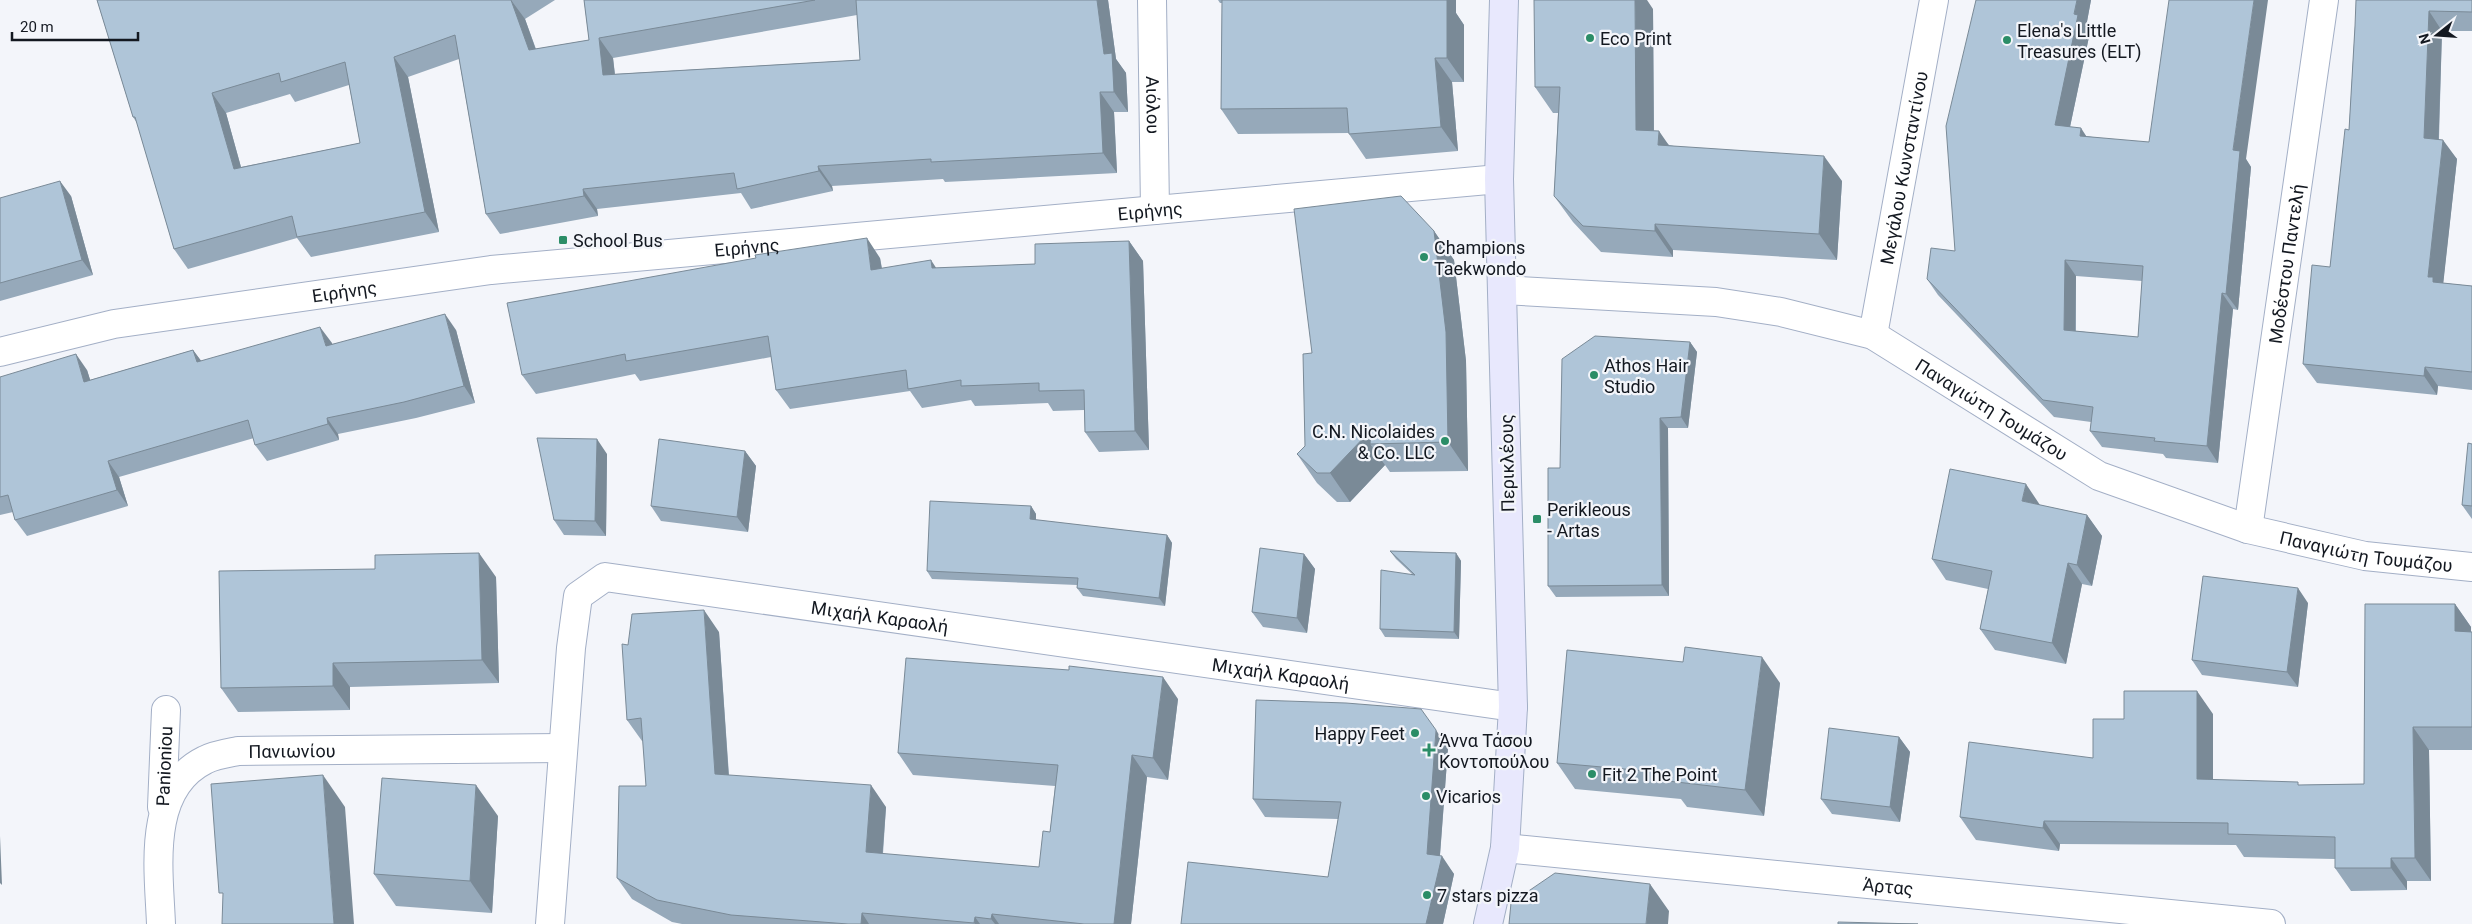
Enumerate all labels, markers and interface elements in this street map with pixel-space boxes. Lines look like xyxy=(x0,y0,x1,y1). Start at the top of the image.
scale bar xyxy=(12,10,139,42)
north arrow xyxy=(2412,10,2462,60)
text: 20 m xyxy=(20,18,54,36)
place label: Elena's Little Treasures (ELT) xyxy=(2017,20,2141,63)
place label: Eco Print xyxy=(1600,28,1672,49)
marker: Eco Print xyxy=(1584,32,1596,44)
text: N xyxy=(2415,32,2434,46)
marker: Elena's Little Treasures (ELT) xyxy=(2001,34,2013,46)
street label: Μεγάλου Κωνσταντίνου xyxy=(1876,69,1931,266)
street label: Αιόλου xyxy=(1143,76,1164,134)
street label: Μοδέστου Παντελή xyxy=(2264,182,2308,345)
street label: Ειρήνης xyxy=(1117,197,1183,224)
place label: School Bus xyxy=(573,230,663,251)
marker: School Bus xyxy=(557,234,569,246)
street label: Ειρήνης xyxy=(713,234,780,260)
place label: Champions Taekwondo xyxy=(1434,237,1526,279)
marker: Champions Taekwondo xyxy=(1418,251,1430,263)
street label: Ειρήνης xyxy=(311,276,378,306)
street label: Παναγιώτη Τουμάζου xyxy=(1912,354,2072,464)
place label: Athos Hair Studio xyxy=(1604,355,1689,397)
marker: Athos Hair Studio xyxy=(1588,369,1600,381)
street label: Περικλέους xyxy=(1496,414,1518,512)
place label: C.N. Nicolaides & Co. LLC xyxy=(1312,421,1435,463)
marker: C.N. Nicolaides & Co. LLC xyxy=(1439,435,1451,447)
place label: Perikleous - Artas xyxy=(1547,499,1631,541)
marker: Perikleous - Artas xyxy=(1531,513,1543,525)
street label: Παναγιώτη Τουμάζου xyxy=(2278,526,2454,575)
street label: Μιχαήλ Καραολή xyxy=(810,596,950,637)
street label: Μιχαήλ Καραολή xyxy=(1211,654,1351,694)
place label: Happy Feet xyxy=(1315,723,1405,744)
street label: Panioniou xyxy=(152,726,176,807)
marker: Happy Feet xyxy=(1409,727,1421,739)
place label: Άννα Τάσου Κοντοπούλου xyxy=(1439,730,1549,772)
street label: Πανιωνίου xyxy=(248,740,336,761)
marker: Άννα Τάσου Κοντοπούλου xyxy=(1423,744,1435,756)
place label: Fit 2 The Point xyxy=(1602,764,1717,785)
marker: Fit 2 The Point xyxy=(1586,768,1598,780)
place label: Vicarios xyxy=(1436,786,1501,807)
marker: Vicarios xyxy=(1420,790,1432,802)
street label: Άρτας xyxy=(1862,873,1914,899)
place label: 7 stars pizza xyxy=(1437,885,1539,906)
marker: 7 stars pizza xyxy=(1421,889,1433,901)

